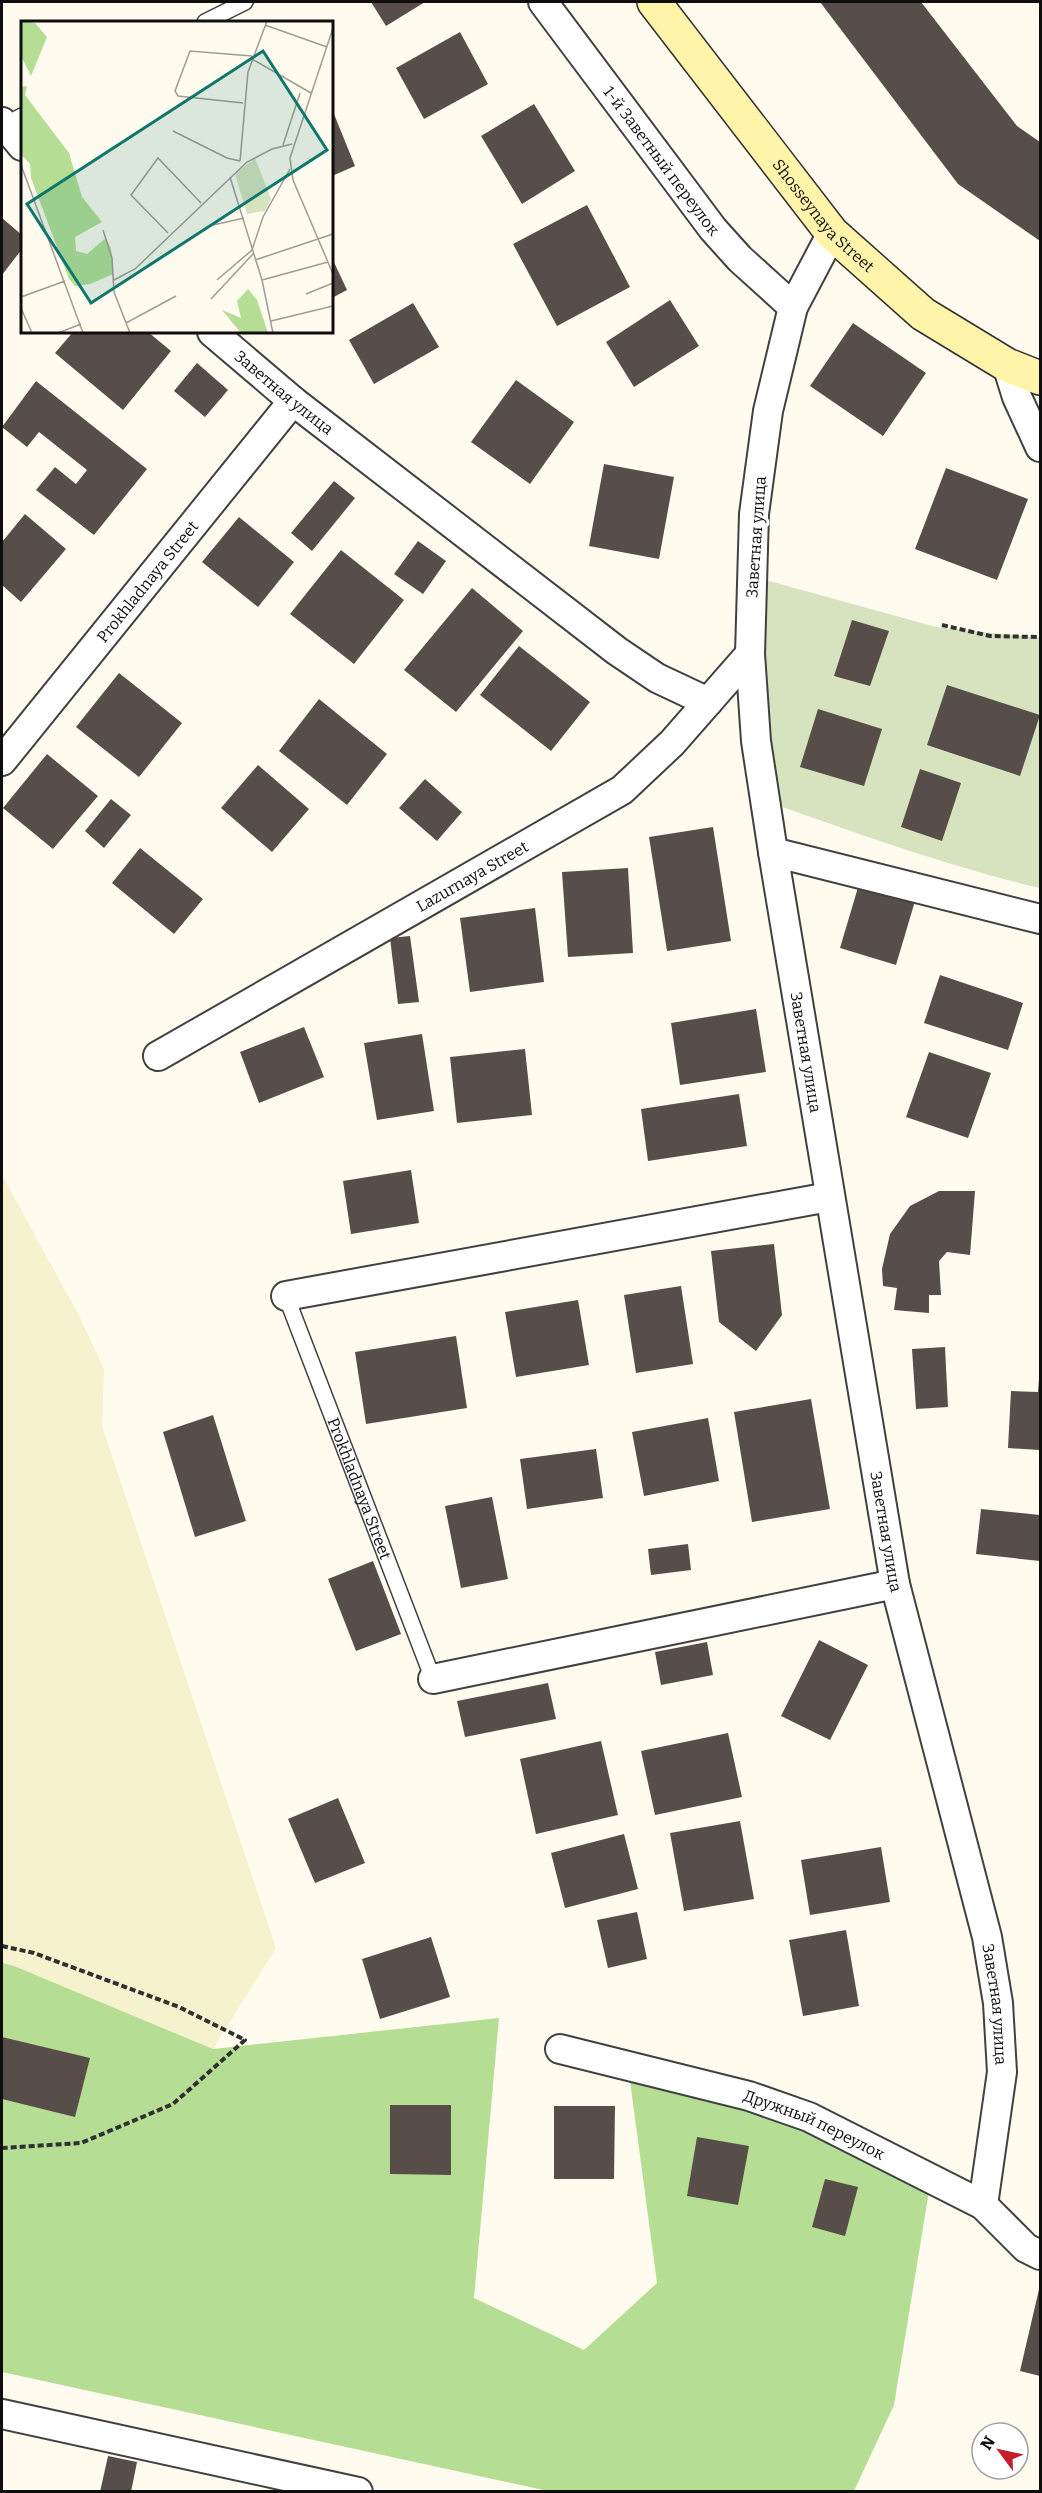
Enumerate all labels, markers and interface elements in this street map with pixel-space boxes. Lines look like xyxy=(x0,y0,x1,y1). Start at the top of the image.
inset map xyxy=(21,21,333,333)
street label: 1-й Заветный переулок xyxy=(600,82,724,240)
street label: Shosseynaya Street xyxy=(769,155,879,276)
street label: Заветная улица xyxy=(231,346,337,438)
street label: Заветная улица xyxy=(742,475,770,598)
street label: Prokhladnaya Street xyxy=(93,517,202,646)
street label: Lazurnaya Street xyxy=(413,836,531,915)
street label: Заветная улица xyxy=(787,990,826,1114)
street label: Prokhladnaya Street xyxy=(324,1415,396,1562)
street label: Заветная улица xyxy=(867,1470,906,1594)
street label: Заветная улица xyxy=(979,1942,1011,2066)
street label: Дружный переулок xyxy=(741,2085,889,2164)
north arrow xyxy=(970,2421,1030,2481)
text: N xyxy=(977,2433,999,2453)

